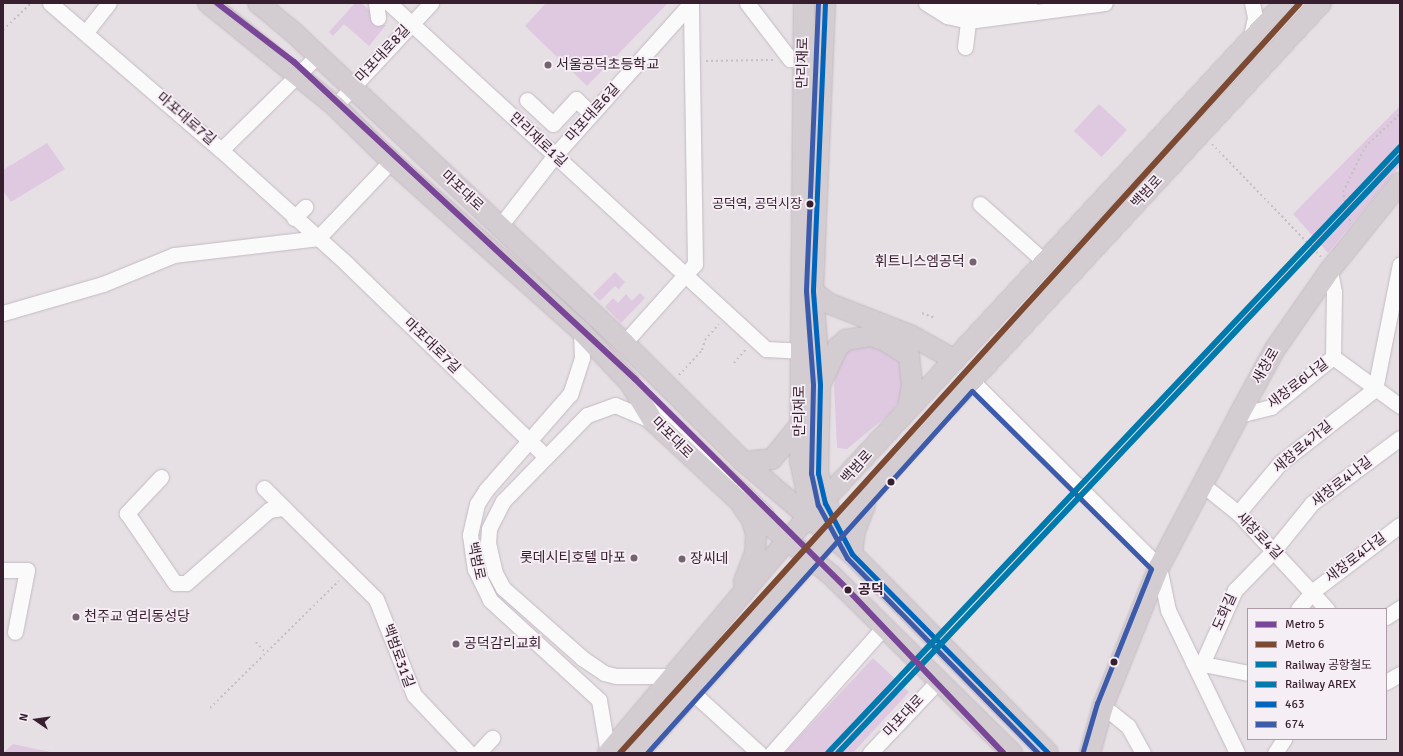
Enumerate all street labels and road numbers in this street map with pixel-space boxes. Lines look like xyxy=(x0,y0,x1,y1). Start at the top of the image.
street label: 마포대로8길 xyxy=(352,22,414,86)
street label: 만리재로 xyxy=(794,37,812,89)
street label: 마포대로6길 xyxy=(563,81,623,145)
street label: 마포대로7길 xyxy=(153,89,219,149)
street label: 만리재로1길 xyxy=(506,109,570,171)
street label: 마포대로 xyxy=(437,167,487,215)
street label: 백범로 xyxy=(1128,172,1166,212)
street label: 마포대로7길 xyxy=(400,315,464,377)
street label: 새창로 xyxy=(1249,345,1283,387)
street label: 새창로6나길 xyxy=(1264,356,1332,412)
street label: 만리재로 xyxy=(792,385,808,437)
street label: 마포대로 xyxy=(648,414,696,462)
street label: 새창로4가길 xyxy=(1270,417,1336,477)
street label: 백범로 xyxy=(838,447,876,487)
street label: 새창로4나길 xyxy=(1308,453,1376,511)
street label: 새창로4길 xyxy=(1232,509,1286,563)
street label: 새창로4다길 xyxy=(1322,530,1390,586)
street label: 백범로 xyxy=(464,540,488,582)
street label: 도화길 xyxy=(1209,591,1241,633)
street label: 백범로31길 xyxy=(379,622,417,690)
street label: 마포대로 xyxy=(880,691,928,741)

